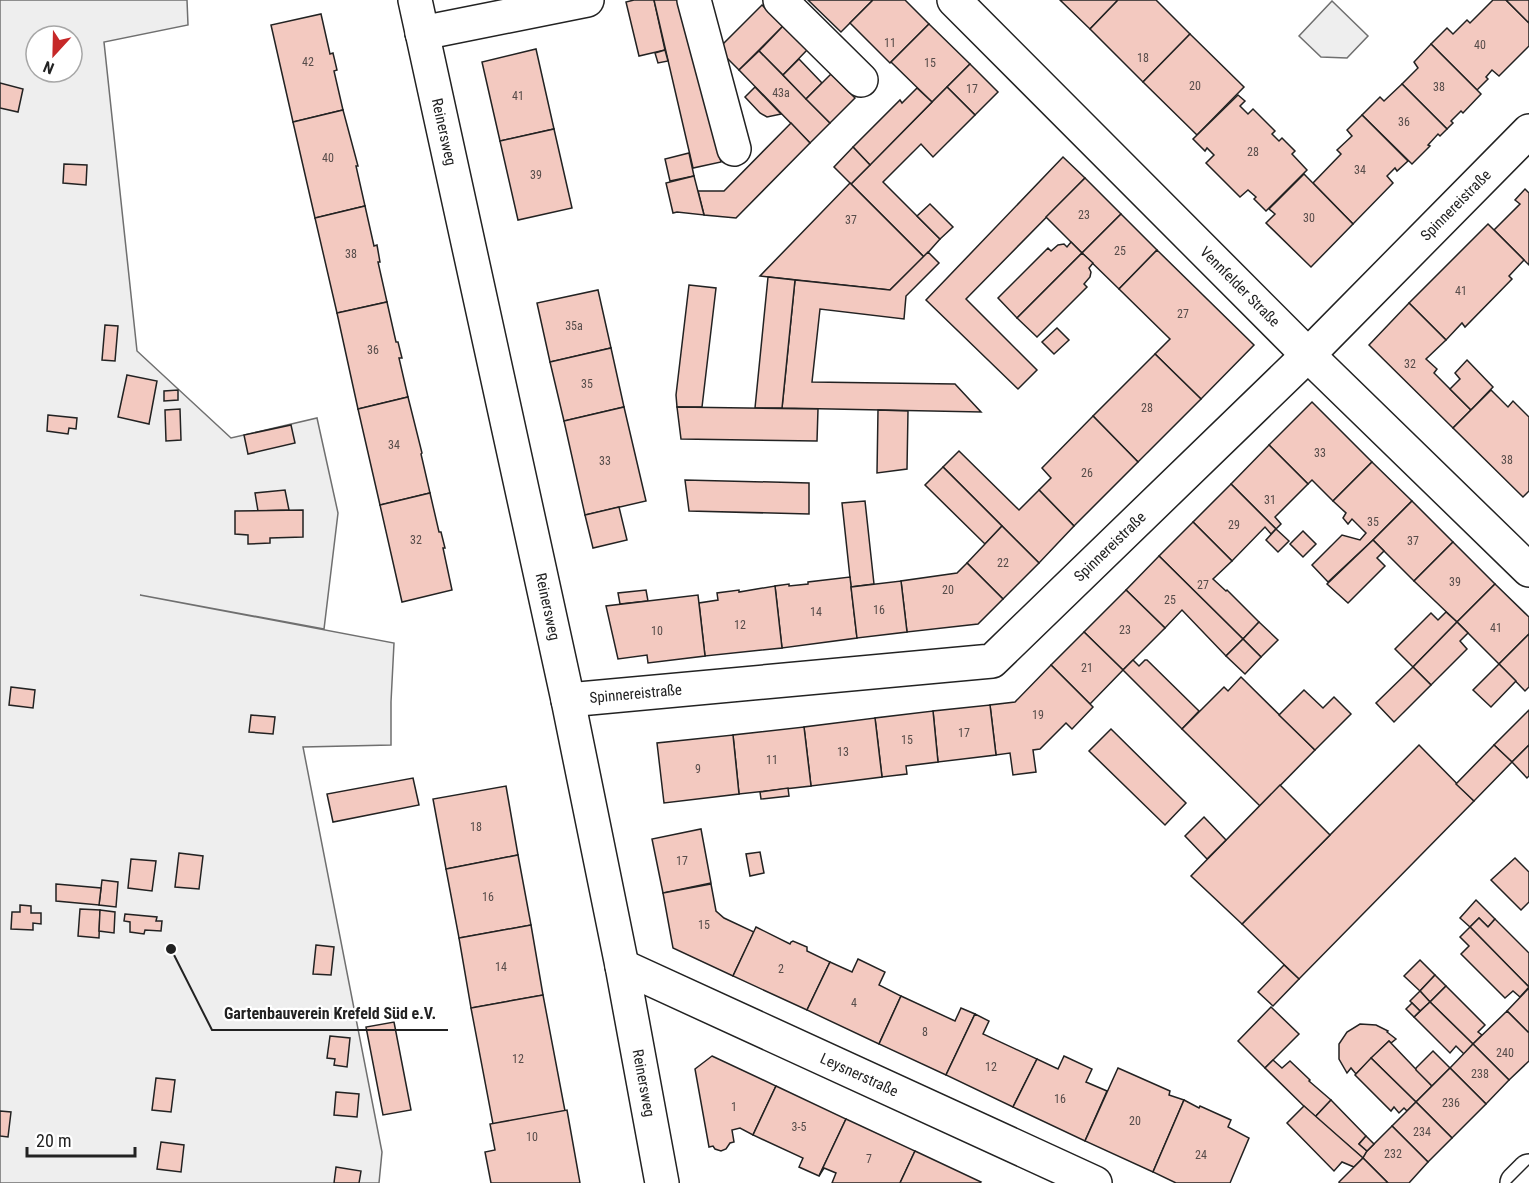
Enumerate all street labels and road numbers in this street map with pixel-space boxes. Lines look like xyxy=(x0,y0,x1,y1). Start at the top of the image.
street label: Reinersweg xyxy=(428,97,460,167)
street label: Spinnereistraße xyxy=(1417,166,1495,245)
street label: Vennfelder Straße xyxy=(1196,243,1284,331)
street label: Spinnereistraße xyxy=(1070,508,1150,585)
street label: Reinersweg xyxy=(532,571,564,642)
street label: Spinnereistraße xyxy=(589,681,683,707)
street label: Reinersweg xyxy=(629,1048,659,1118)
street label: Leysnerstraße xyxy=(817,1049,901,1100)

